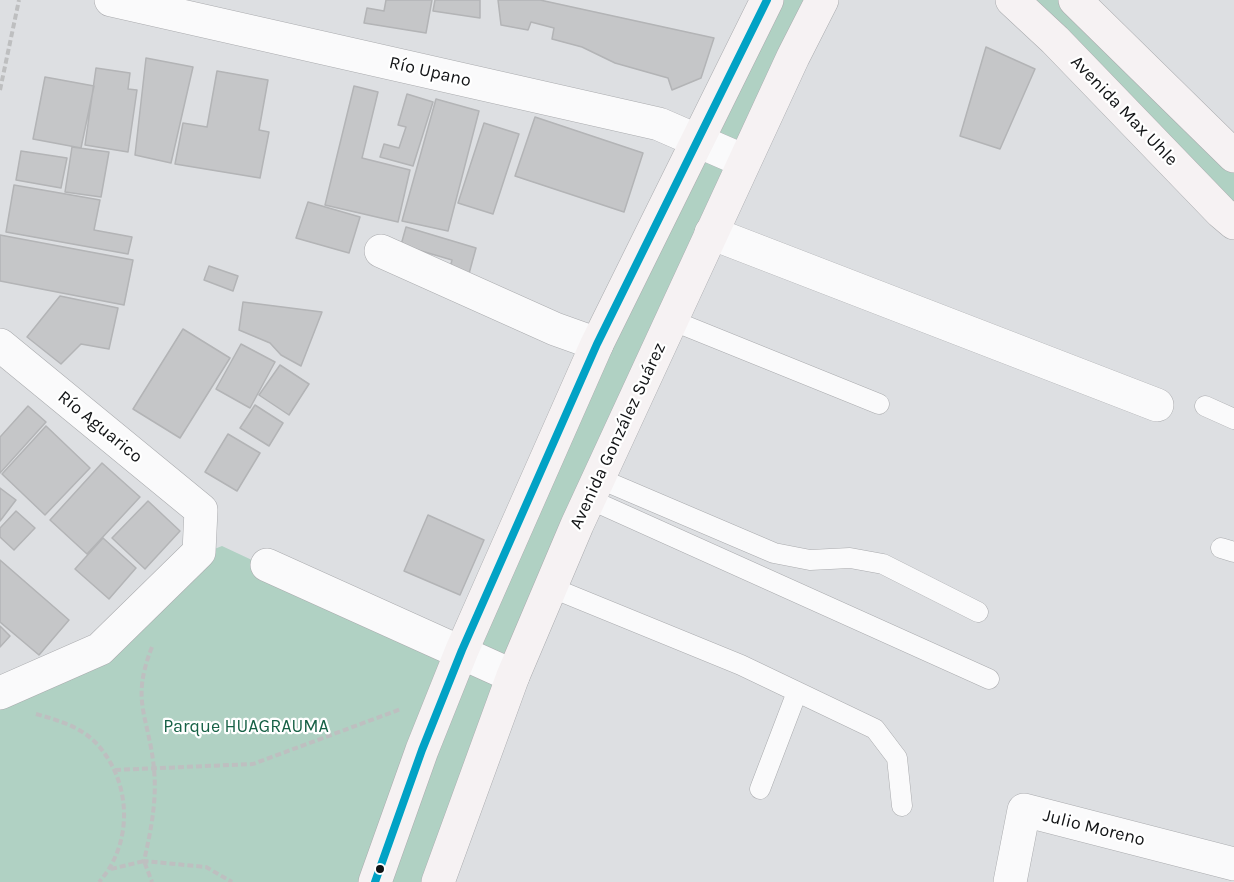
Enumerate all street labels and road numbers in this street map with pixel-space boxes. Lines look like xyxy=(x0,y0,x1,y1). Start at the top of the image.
street label: Avenida Max Uhle xyxy=(1066,51,1182,171)
street label: Río Upano xyxy=(387,52,473,92)
street label: Avenida González Suárez xyxy=(565,339,671,533)
street label: Río Aguarico xyxy=(53,386,147,468)
street label: Julio Moreno xyxy=(1041,805,1147,851)

